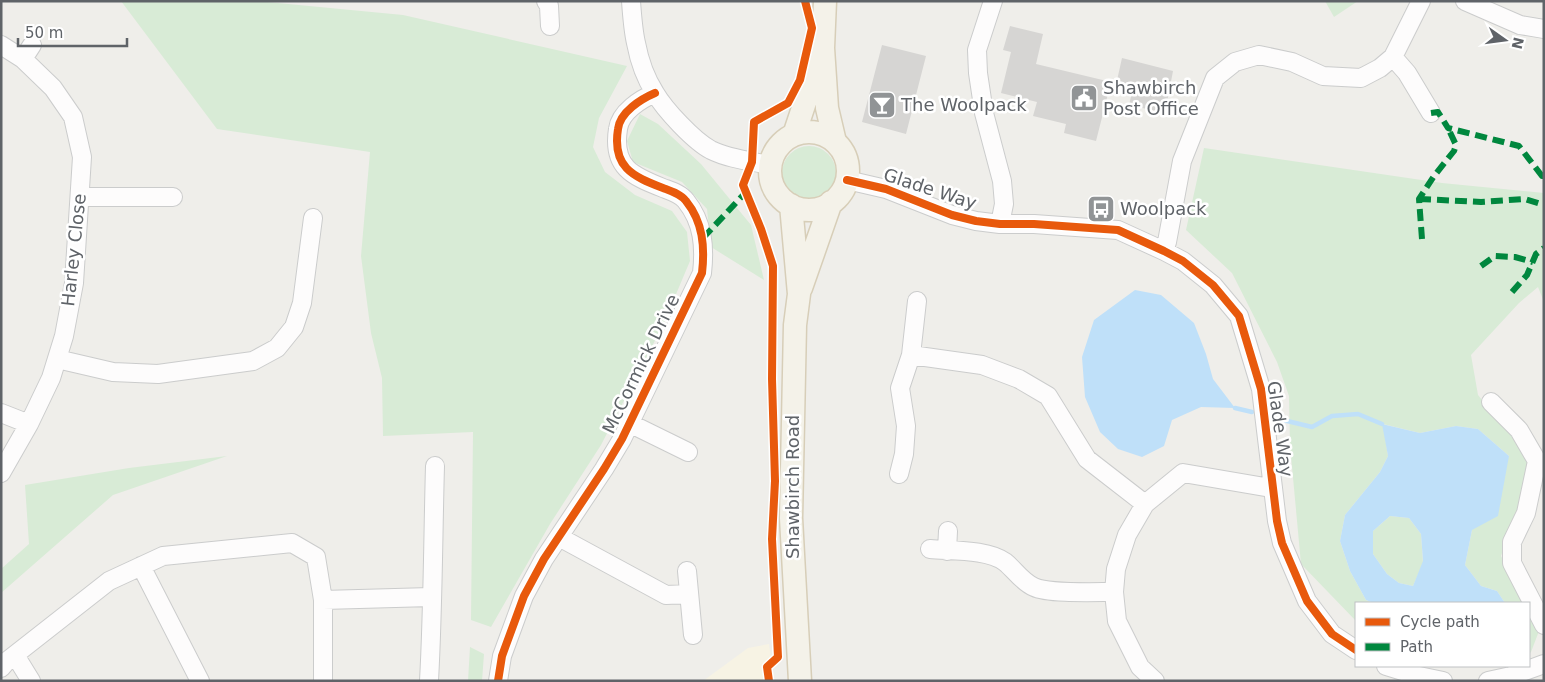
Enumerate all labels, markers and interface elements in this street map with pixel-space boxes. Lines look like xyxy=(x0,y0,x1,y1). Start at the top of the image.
scale bar xyxy=(18,15,126,47)
north arrow xyxy=(1480,15,1530,65)
text: 50 m xyxy=(25,24,63,42)
text: N xyxy=(1508,36,1527,51)
place label: Shawbirch Post Office xyxy=(1103,77,1199,119)
public building icon: Shawbirch Post Office xyxy=(1069,83,1099,113)
bar icon: The Woolpack xyxy=(867,90,897,120)
place label: The Woolpack xyxy=(900,94,1027,115)
street label: Glade Way xyxy=(881,164,980,214)
street label: Harley Close xyxy=(57,192,90,307)
bus stop icon: Woolpack xyxy=(1086,194,1116,224)
place label: Woolpack xyxy=(1120,198,1207,219)
street label: McCormick Drive xyxy=(598,291,683,437)
street label: Glade Way xyxy=(1263,380,1298,479)
street label: Shawbirch Road xyxy=(782,415,803,559)
legend xyxy=(1355,602,1530,667)
text: Cycle path xyxy=(1400,613,1480,631)
text: Path xyxy=(1400,638,1433,656)

